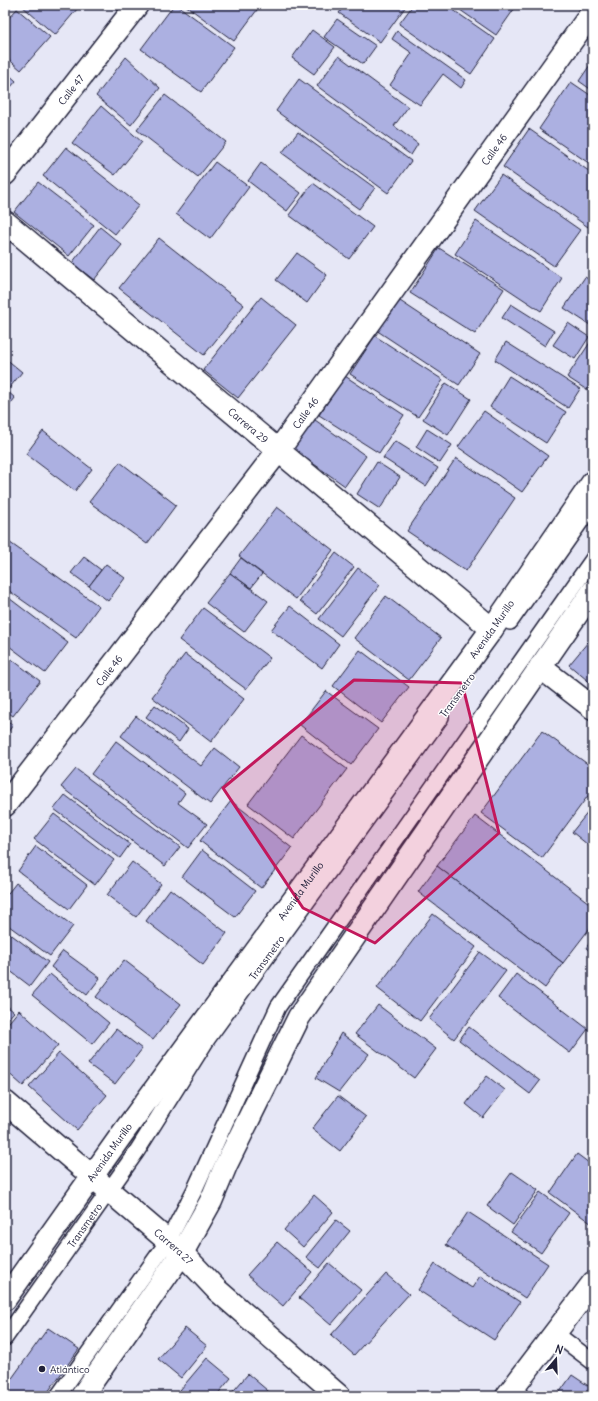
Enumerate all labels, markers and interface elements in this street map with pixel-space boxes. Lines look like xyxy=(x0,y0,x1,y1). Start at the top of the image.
street label: Calle 47 xyxy=(55,72,87,108)
street label: Calle 46 xyxy=(479,131,510,168)
street label: Calle 46 xyxy=(290,394,322,432)
street label: Carrera 29 xyxy=(225,405,271,446)
street label: Avenida Murillo xyxy=(467,597,517,661)
street label: Calle 46 xyxy=(93,652,126,689)
street label: Transmetro xyxy=(437,670,478,720)
street label: Avenida Murillo xyxy=(275,859,327,923)
street label: Transmetro xyxy=(246,933,288,982)
street label: Avenida Murillo xyxy=(84,1120,135,1184)
street label: Transmetro xyxy=(65,1200,105,1250)
street label: Carrera 27 xyxy=(151,1226,196,1268)
north arrow xyxy=(536,1339,576,1379)
text: N xyxy=(553,1342,565,1357)
place label: Atlántico xyxy=(50,1363,90,1376)
marker: Atlántico xyxy=(37,1364,47,1374)

